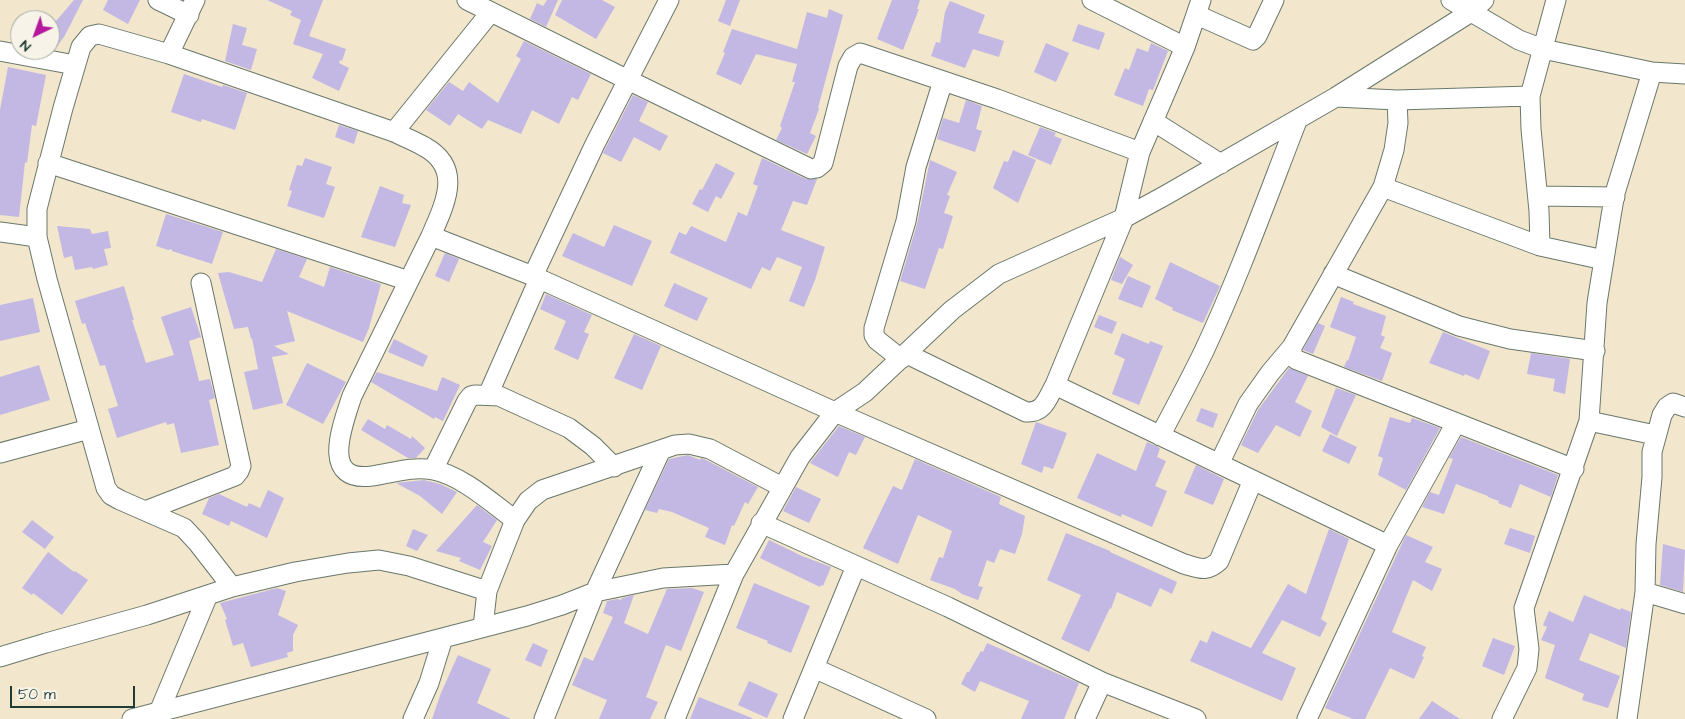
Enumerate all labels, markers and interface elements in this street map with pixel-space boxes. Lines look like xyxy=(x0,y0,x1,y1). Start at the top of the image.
north arrow xyxy=(10,10,60,60)
text: N xyxy=(16,35,36,56)
scale bar xyxy=(12,676,138,708)
text: 50 m xyxy=(18,684,56,705)

